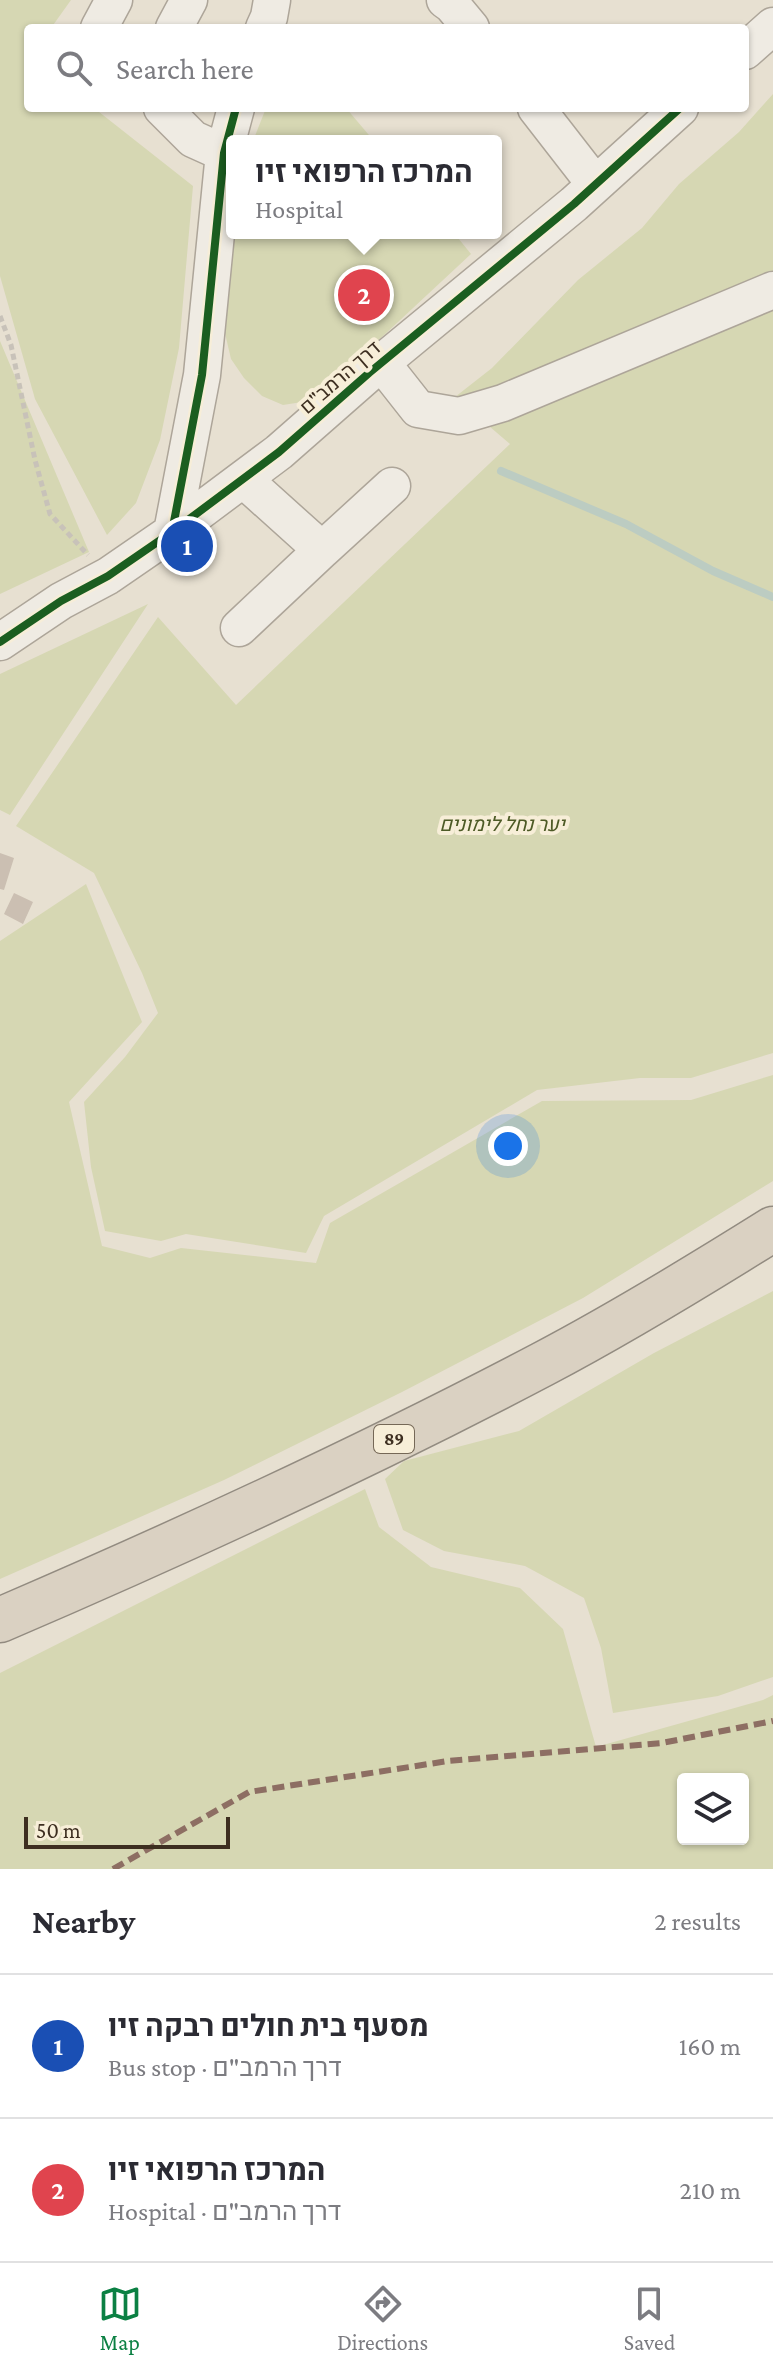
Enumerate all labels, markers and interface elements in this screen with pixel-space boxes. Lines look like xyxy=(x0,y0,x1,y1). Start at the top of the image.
search box xyxy=(24,24,749,112)
icon: search xyxy=(52,46,96,90)
text: Search here xyxy=(116,52,254,85)
popup xyxy=(226,135,502,239)
text: המרכז הרפואי זיו xyxy=(255,155,473,188)
text: Hospital xyxy=(255,195,343,224)
pin: 2 xyxy=(338,265,390,325)
street label: דרך הרמב"ם xyxy=(295,336,385,418)
pin: 1 xyxy=(161,516,213,576)
park label: יער נחל לימונים xyxy=(439,813,567,835)
your location xyxy=(488,1126,528,1166)
road number: 89 xyxy=(374,1425,414,1453)
map controls xyxy=(677,1773,749,1845)
button: layers xyxy=(677,1773,749,1845)
scale bar xyxy=(24,1813,230,1849)
text: 50 m xyxy=(36,1818,81,1843)
text: Nearby xyxy=(32,1903,135,1940)
text: 2 results xyxy=(654,1907,741,1936)
text: מסעף בית חולים רבקה זיו xyxy=(108,2009,429,2042)
text: 1 xyxy=(53,2032,63,2061)
text: 160 m xyxy=(679,2032,741,2061)
text: Bus stop · דרך הרמב"ם xyxy=(108,2053,342,2082)
text: המרכז הרפואי זיו xyxy=(108,2153,325,2186)
text: 2 xyxy=(51,2176,65,2205)
text: 210 m xyxy=(680,2176,741,2205)
text: Hospital · דרך הרמב"ם xyxy=(108,2197,341,2226)
tab: Map xyxy=(98,2282,142,2355)
tab: Directions xyxy=(337,2282,428,2355)
tab: Saved xyxy=(624,2282,675,2355)

